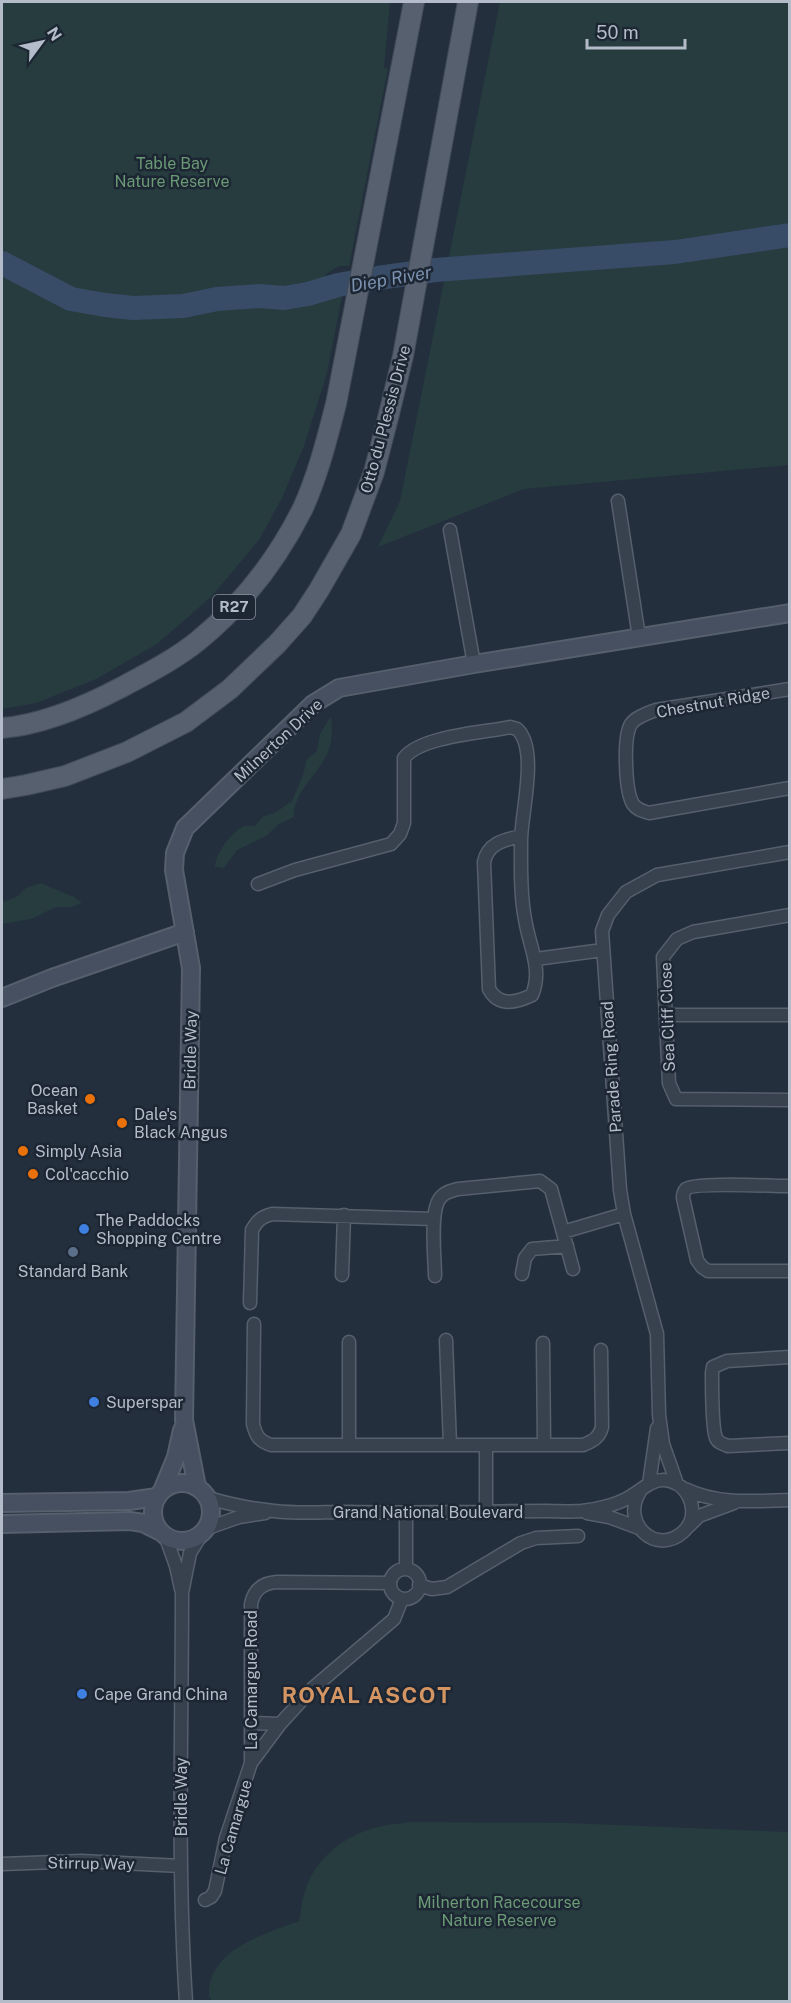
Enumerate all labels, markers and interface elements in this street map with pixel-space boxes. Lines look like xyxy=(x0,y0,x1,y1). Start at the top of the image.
north arrow xyxy=(12,12,72,72)
scale bar xyxy=(587,12,684,50)
text: 50 m xyxy=(596,22,639,43)
text: N xyxy=(43,24,66,45)
park label: Table Bay Nature Reserve xyxy=(114,154,230,191)
water label: Diep River xyxy=(349,261,433,296)
street label: Otto du Plessis Drive xyxy=(357,343,414,495)
road number: R27 xyxy=(213,595,255,619)
street label: Chestnut Ridge xyxy=(655,683,771,722)
street label: Milnerton Drive xyxy=(230,695,326,786)
street label: Sea Cliff Close xyxy=(656,962,679,1072)
street label: Parade Ring Road xyxy=(597,1001,626,1133)
street label: Bridle Way xyxy=(180,1010,201,1090)
place label: Ocean Basket xyxy=(27,1081,78,1118)
marker: Ocean Basket xyxy=(83,1092,97,1106)
place label: Dale's Black Angus xyxy=(134,1105,228,1142)
marker: Dale's Black Angus xyxy=(115,1116,129,1130)
place label: Simply Asia xyxy=(35,1142,122,1161)
marker: Simply Asia xyxy=(16,1144,30,1158)
place label: Col'cacchio xyxy=(45,1165,129,1184)
marker: Col'cacchio xyxy=(26,1167,40,1181)
place label: The Paddocks Shopping Centre xyxy=(96,1211,222,1248)
marker: The Paddocks Shopping Centre xyxy=(77,1222,91,1236)
marker: Standard Bank xyxy=(66,1245,80,1259)
place label: Standard Bank xyxy=(18,1262,128,1281)
place label: Superspar xyxy=(106,1393,184,1412)
marker: Superspar xyxy=(87,1395,101,1409)
street label: Grand National Boulevard xyxy=(333,1503,523,1522)
street label: La Camargue Road xyxy=(242,1610,261,1750)
district label: ROYAL ASCOT xyxy=(282,1682,452,1708)
place label: Cape Grand China xyxy=(94,1685,228,1704)
marker: Cape Grand China xyxy=(75,1687,89,1701)
street label: Bridle Way xyxy=(172,1757,191,1837)
street label: La Camargue xyxy=(211,1777,256,1877)
street label: Stirrup Way xyxy=(47,1853,135,1874)
park label: Milnerton Racecourse Nature Reserve xyxy=(417,1893,581,1930)

